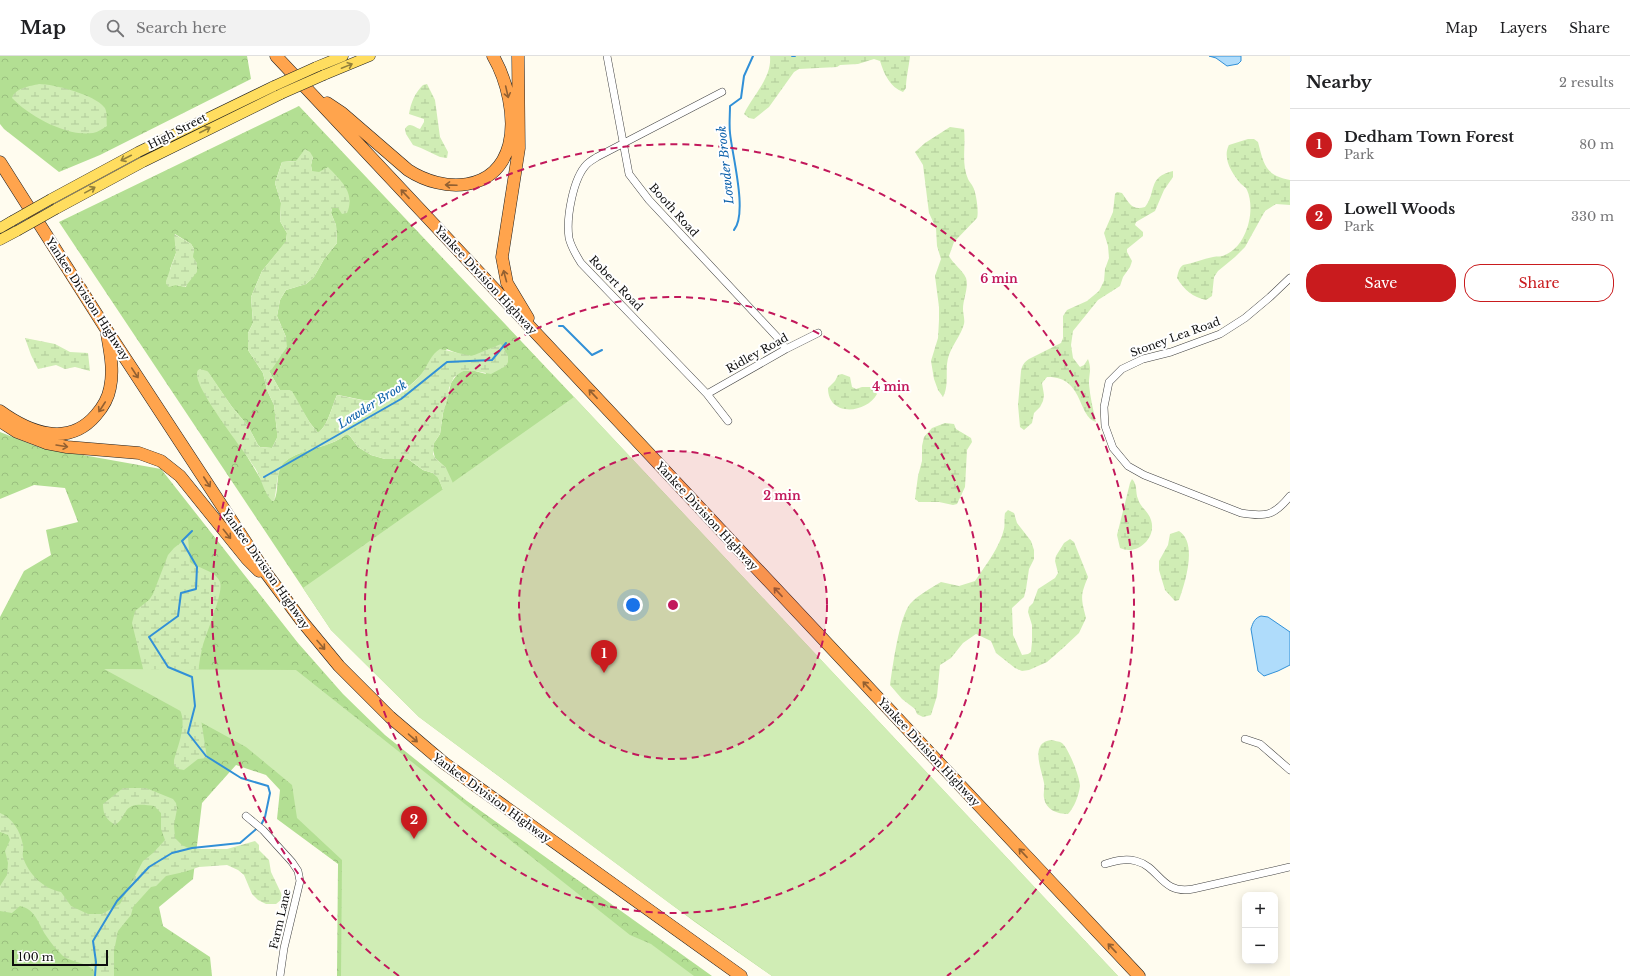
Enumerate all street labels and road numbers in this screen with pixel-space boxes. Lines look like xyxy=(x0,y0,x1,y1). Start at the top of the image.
street label: High Street xyxy=(145,110,210,152)
street label: Booth Road xyxy=(646,180,702,240)
street label: Yankee Division Highway xyxy=(431,222,540,337)
street label: Yankee Division Highway xyxy=(43,234,133,363)
street label: Robert Road xyxy=(586,253,646,314)
street label: Stoney Lea Road xyxy=(1128,314,1222,360)
street label: Ridley Road xyxy=(724,330,791,376)
street label: Yankee Division Highway xyxy=(652,458,761,573)
street label: Yankee Division Highway xyxy=(219,505,313,632)
street label: Yankee Division Highway xyxy=(874,694,983,809)
street label: Yankee Division Highway xyxy=(429,750,554,846)
street label: Farm Lane xyxy=(266,888,294,950)

